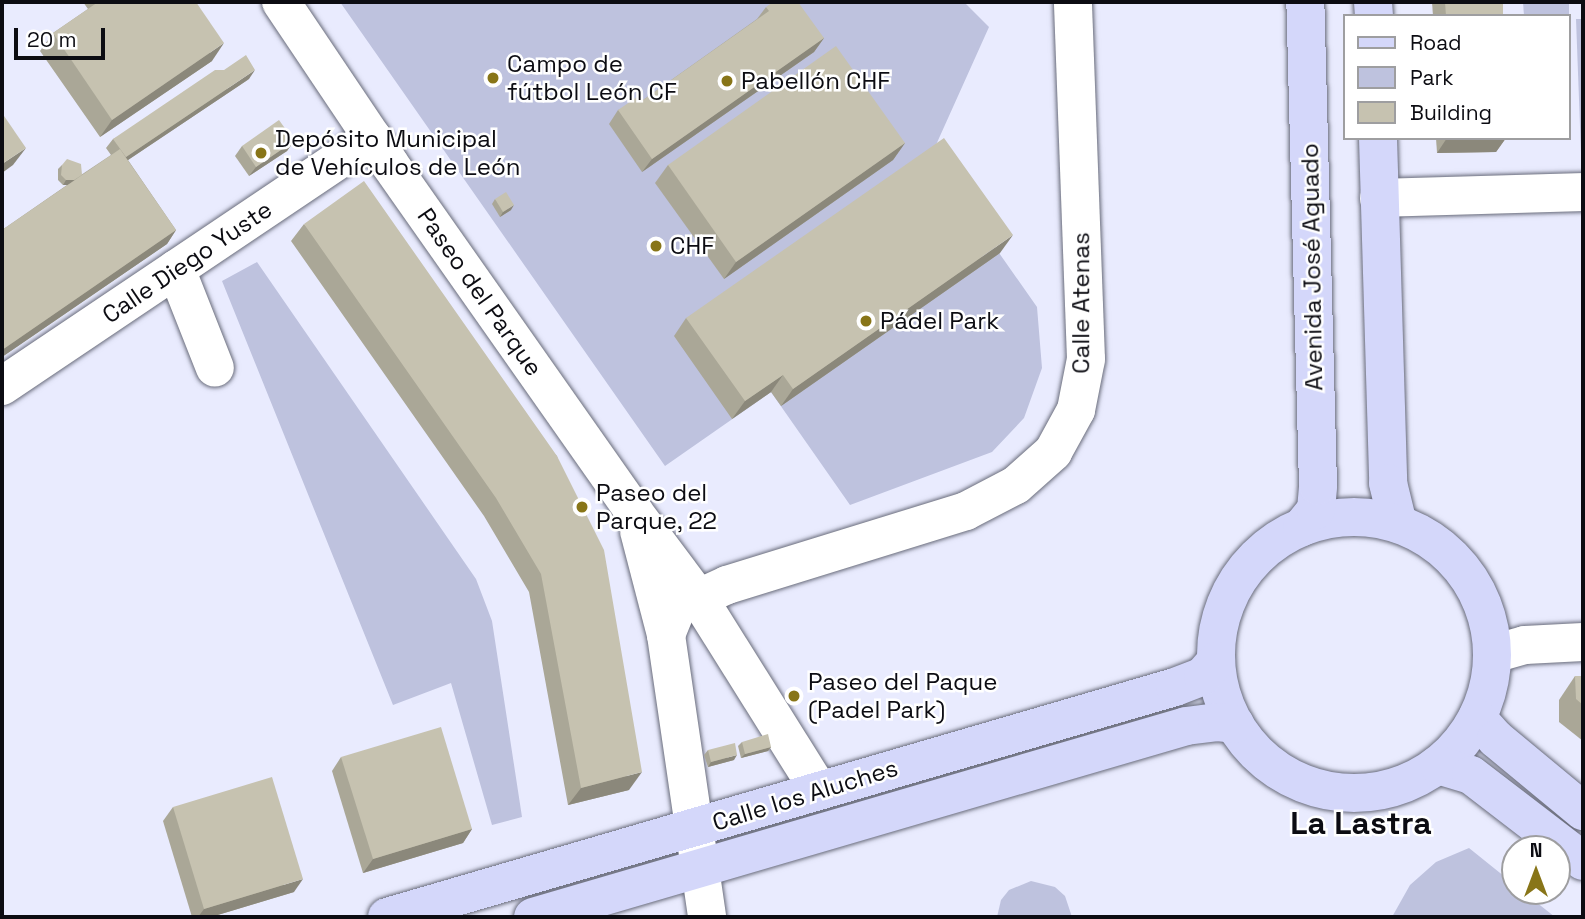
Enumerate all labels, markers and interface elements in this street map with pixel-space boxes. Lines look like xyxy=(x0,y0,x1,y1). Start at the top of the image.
scale bar xyxy=(18,14,108,58)
legend xyxy=(1344,14,1571,140)
text: 20 m xyxy=(27,26,77,53)
text: Road xyxy=(1410,29,1462,56)
place label: Campo de fútbol León CF xyxy=(507,50,677,106)
text: Park xyxy=(1410,64,1454,91)
place label: Pabellón CHF xyxy=(741,67,890,95)
marker: Campo de fútbol León CF xyxy=(485,70,501,86)
marker: Pabellón CHF xyxy=(719,73,735,89)
text: Building xyxy=(1410,99,1492,126)
place label: Depósito Municipal de Vehículos de León xyxy=(275,125,521,181)
street label: Avenida José Aguado xyxy=(1295,143,1329,391)
marker: Depósito Municipal de Vehículos de León xyxy=(253,145,269,161)
street label: Calle Diego Yuste xyxy=(97,195,277,329)
street label: Paseo del Parque xyxy=(411,203,549,381)
place label: CHF xyxy=(670,232,714,260)
street label: Calle Atenas xyxy=(1067,232,1095,374)
marker: CHF xyxy=(648,238,664,254)
place label: Pádel Park xyxy=(880,307,999,335)
marker: Pádel Park xyxy=(858,313,874,329)
place label: Paseo del Parque, 22 xyxy=(596,479,718,535)
marker: Paseo del Parque, 22 xyxy=(574,499,590,515)
place label: Paseo del Paque (Padel Park) xyxy=(808,668,997,724)
marker: Paseo del Paque (Padel Park) xyxy=(786,688,802,704)
street label: Calle los Aluches xyxy=(709,753,901,837)
district label: La Lastra xyxy=(1290,804,1432,842)
north arrow xyxy=(1501,835,1571,905)
text: N xyxy=(1530,838,1542,863)

